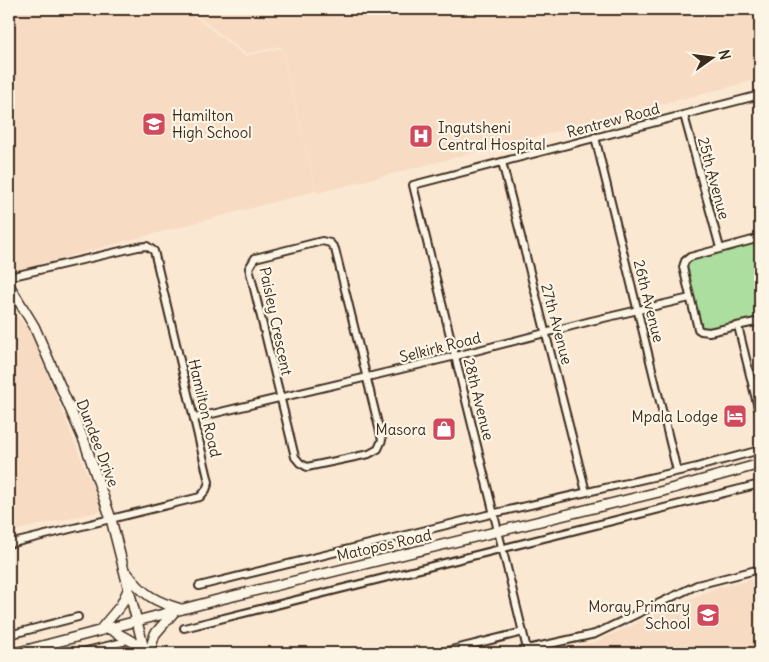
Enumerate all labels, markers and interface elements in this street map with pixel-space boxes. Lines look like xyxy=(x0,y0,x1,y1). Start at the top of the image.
north arrow xyxy=(686,32,736,82)
text: N xyxy=(715,48,735,62)
street label: Rentrew Road xyxy=(565,98,662,141)
place label: Hamilton High School xyxy=(172,106,252,142)
school or university icon: Hamilton High School xyxy=(141,111,167,137)
place label: Ingutsheni Central Hospital xyxy=(438,118,546,154)
hospital icon: Ingutsheni Central Hospital xyxy=(408,123,434,149)
street label: 25th Avenue xyxy=(694,135,734,221)
street label: 26th Avenue xyxy=(630,258,668,344)
street label: Paisley Crescent xyxy=(255,265,297,377)
street label: 27th Avenue xyxy=(537,281,577,367)
street label: Selkirk Road xyxy=(397,328,483,366)
street label: 28th Avenue xyxy=(460,356,498,442)
street label: Hamilton Road xyxy=(184,357,226,459)
street label: Dundee Drive xyxy=(73,397,123,489)
hotel icon: Mpala Lodge xyxy=(722,403,748,429)
place label: Mpala Lodge xyxy=(632,407,718,426)
shop icon: Masora xyxy=(431,416,457,442)
place label: Masora xyxy=(376,420,426,439)
street label: Matopos Road xyxy=(335,525,433,565)
place label: Moray Primary School xyxy=(588,597,690,633)
school or university icon: Moray Primary School xyxy=(695,602,721,628)

